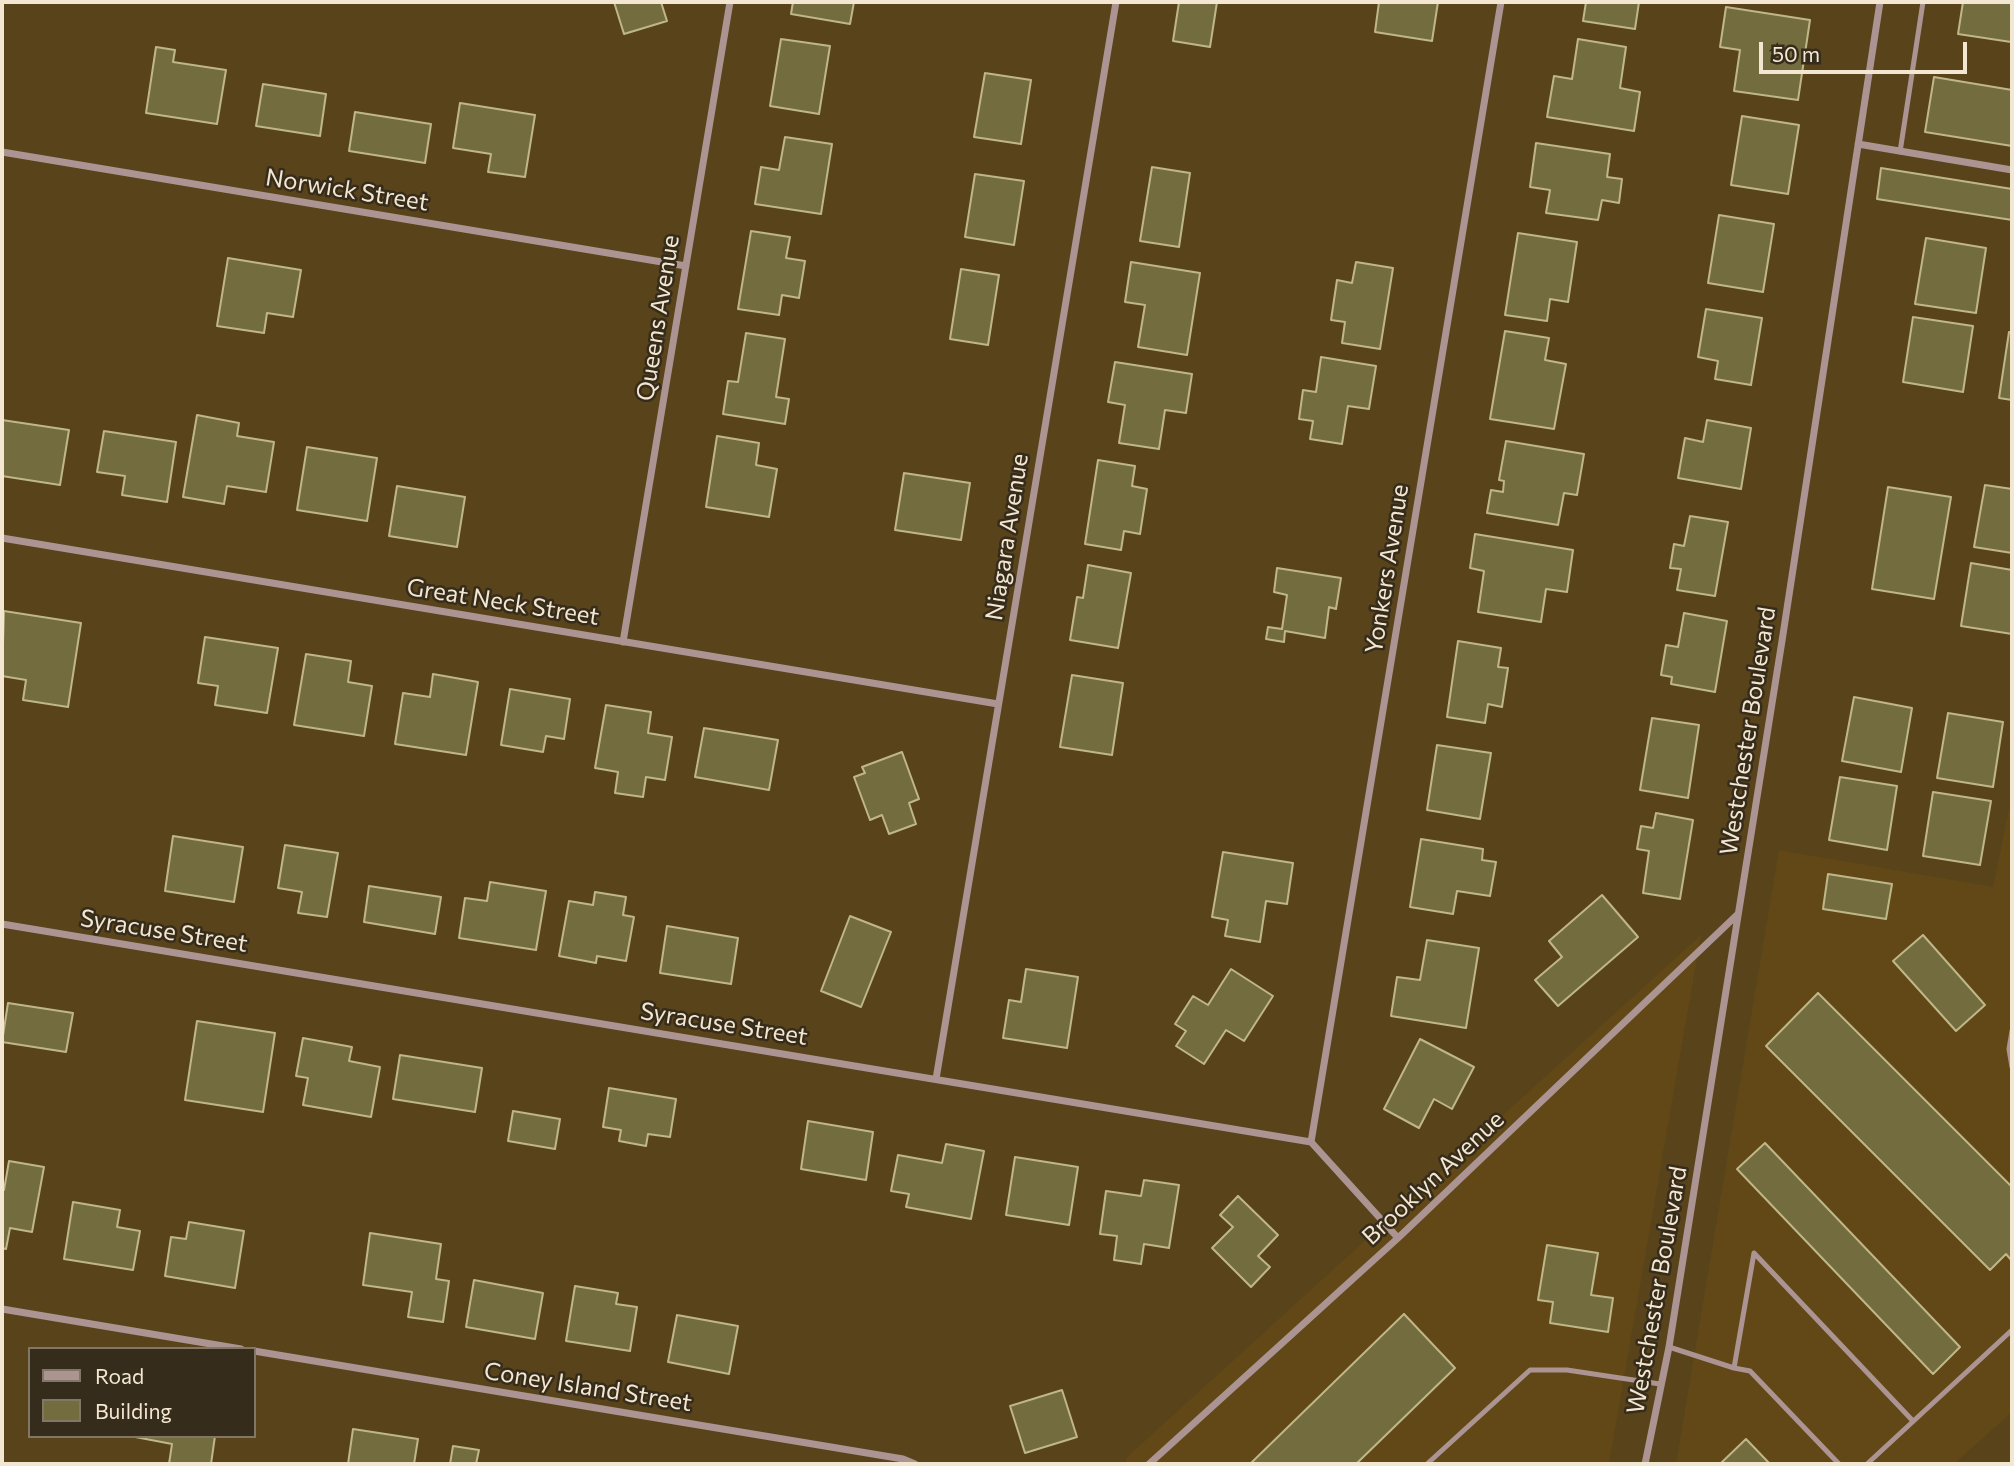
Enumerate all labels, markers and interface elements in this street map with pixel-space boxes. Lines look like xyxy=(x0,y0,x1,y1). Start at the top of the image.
scale bar xyxy=(1762,28,1970,72)
text: 50 m xyxy=(1772,41,1820,66)
street label: Norwick Street xyxy=(263,163,431,217)
street label: Queens Avenue xyxy=(631,233,685,403)
street label: Niagara Avenue xyxy=(980,451,1034,623)
street label: Yonkers Avenue xyxy=(1359,482,1415,656)
street label: Great Neck Street xyxy=(405,573,601,631)
street label: Westchester Boulevard xyxy=(1714,605,1782,857)
street label: Syracuse Street xyxy=(78,904,250,958)
street label: Syracuse Street xyxy=(638,997,810,1051)
street label: Brooklyn Avenue xyxy=(1356,1105,1510,1251)
street label: Westchester Boulevard xyxy=(1621,1164,1693,1416)
legend xyxy=(28,1347,256,1438)
street label: Coney Island Street xyxy=(482,1356,694,1418)
text: Road xyxy=(95,1363,144,1388)
text: Building xyxy=(95,1398,172,1423)

